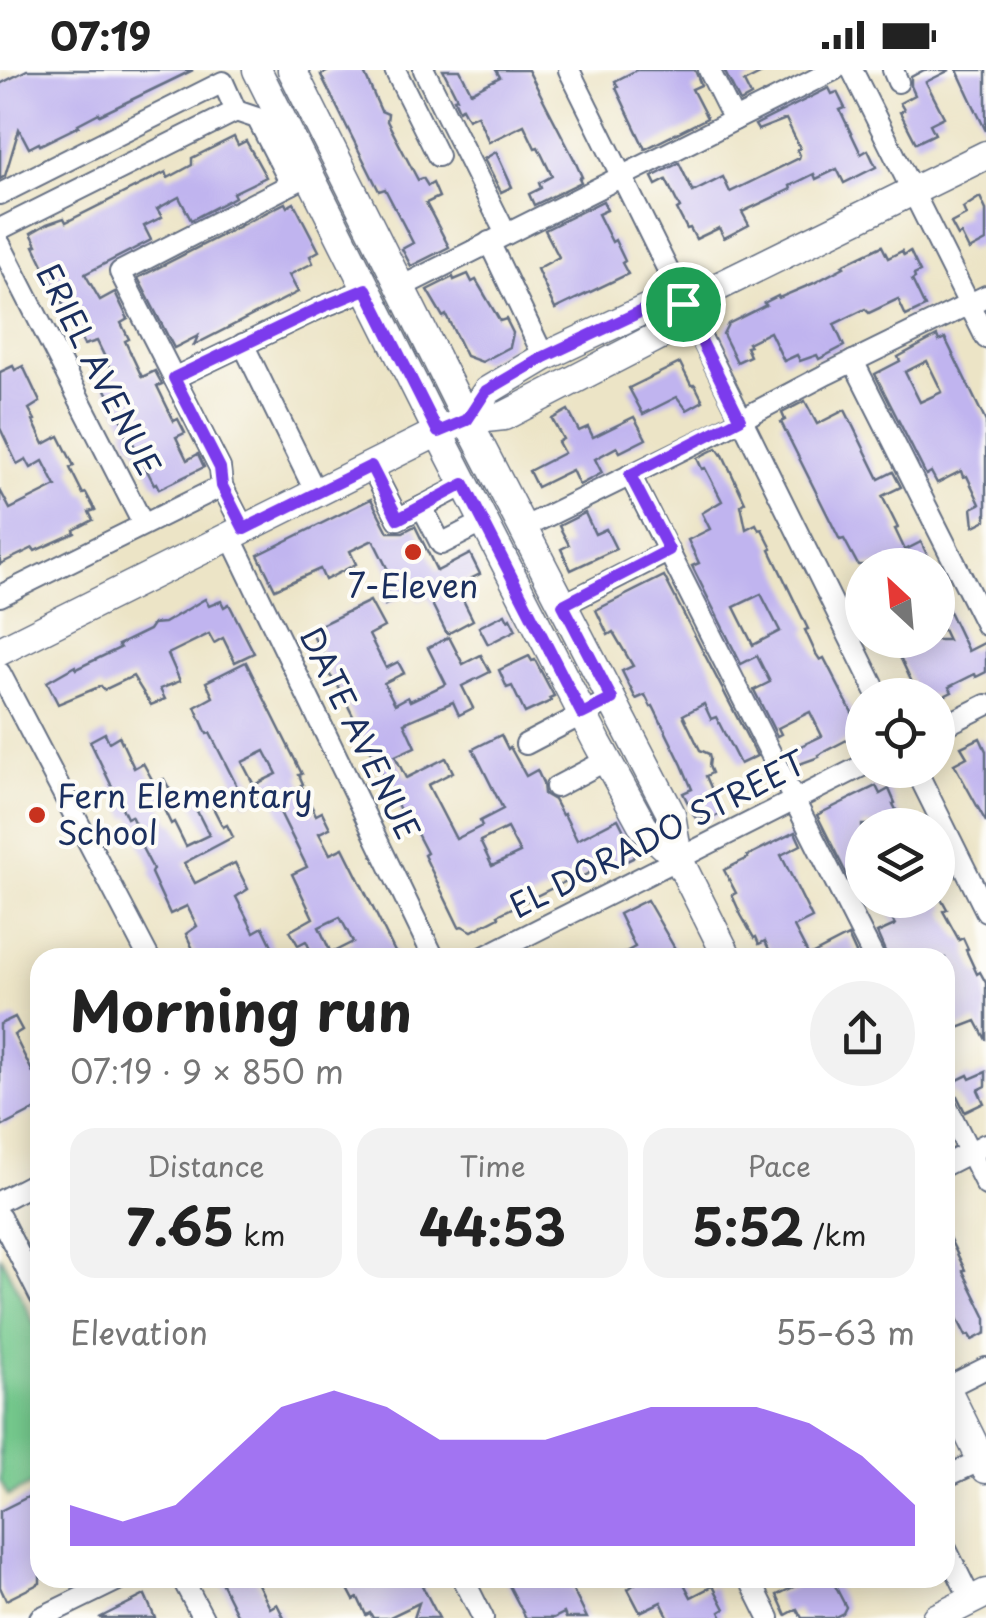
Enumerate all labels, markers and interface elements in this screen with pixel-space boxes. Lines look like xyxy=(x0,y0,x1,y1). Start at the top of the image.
text: 07:19 xyxy=(50,7,151,64)
street label: ERIEL AVENUE xyxy=(26,255,174,483)
pin xyxy=(641,262,726,347)
icon: arrive xyxy=(656,277,711,332)
marker: 7-Eleven xyxy=(402,541,424,563)
north arrow xyxy=(845,548,955,658)
map controls xyxy=(845,548,955,918)
place label: 7-Eleven xyxy=(348,561,478,609)
street label: DATE AVENUE xyxy=(289,619,433,848)
button: locate xyxy=(845,678,955,788)
street label: EL DORADO STREET xyxy=(500,738,814,929)
place label: Fern Elementary School xyxy=(57,771,313,856)
marker: Fern Elementary School xyxy=(26,804,48,826)
button: layers xyxy=(845,808,955,918)
text: Morning run xyxy=(70,968,412,1051)
button: share xyxy=(810,981,915,1086)
text: 07:19 · 9 × 850 m xyxy=(70,1047,344,1095)
text: Distance xyxy=(147,1144,265,1187)
text: Time xyxy=(459,1144,526,1187)
text: Pace xyxy=(748,1144,811,1187)
text: 7.65 xyxy=(126,1187,234,1263)
text: 44:53 xyxy=(419,1187,566,1263)
text: 5:52 xyxy=(692,1187,804,1263)
text: km xyxy=(234,1213,285,1256)
text: /km xyxy=(804,1213,866,1256)
text: Elevation xyxy=(70,1308,208,1356)
text: 55–63 m xyxy=(776,1308,915,1356)

